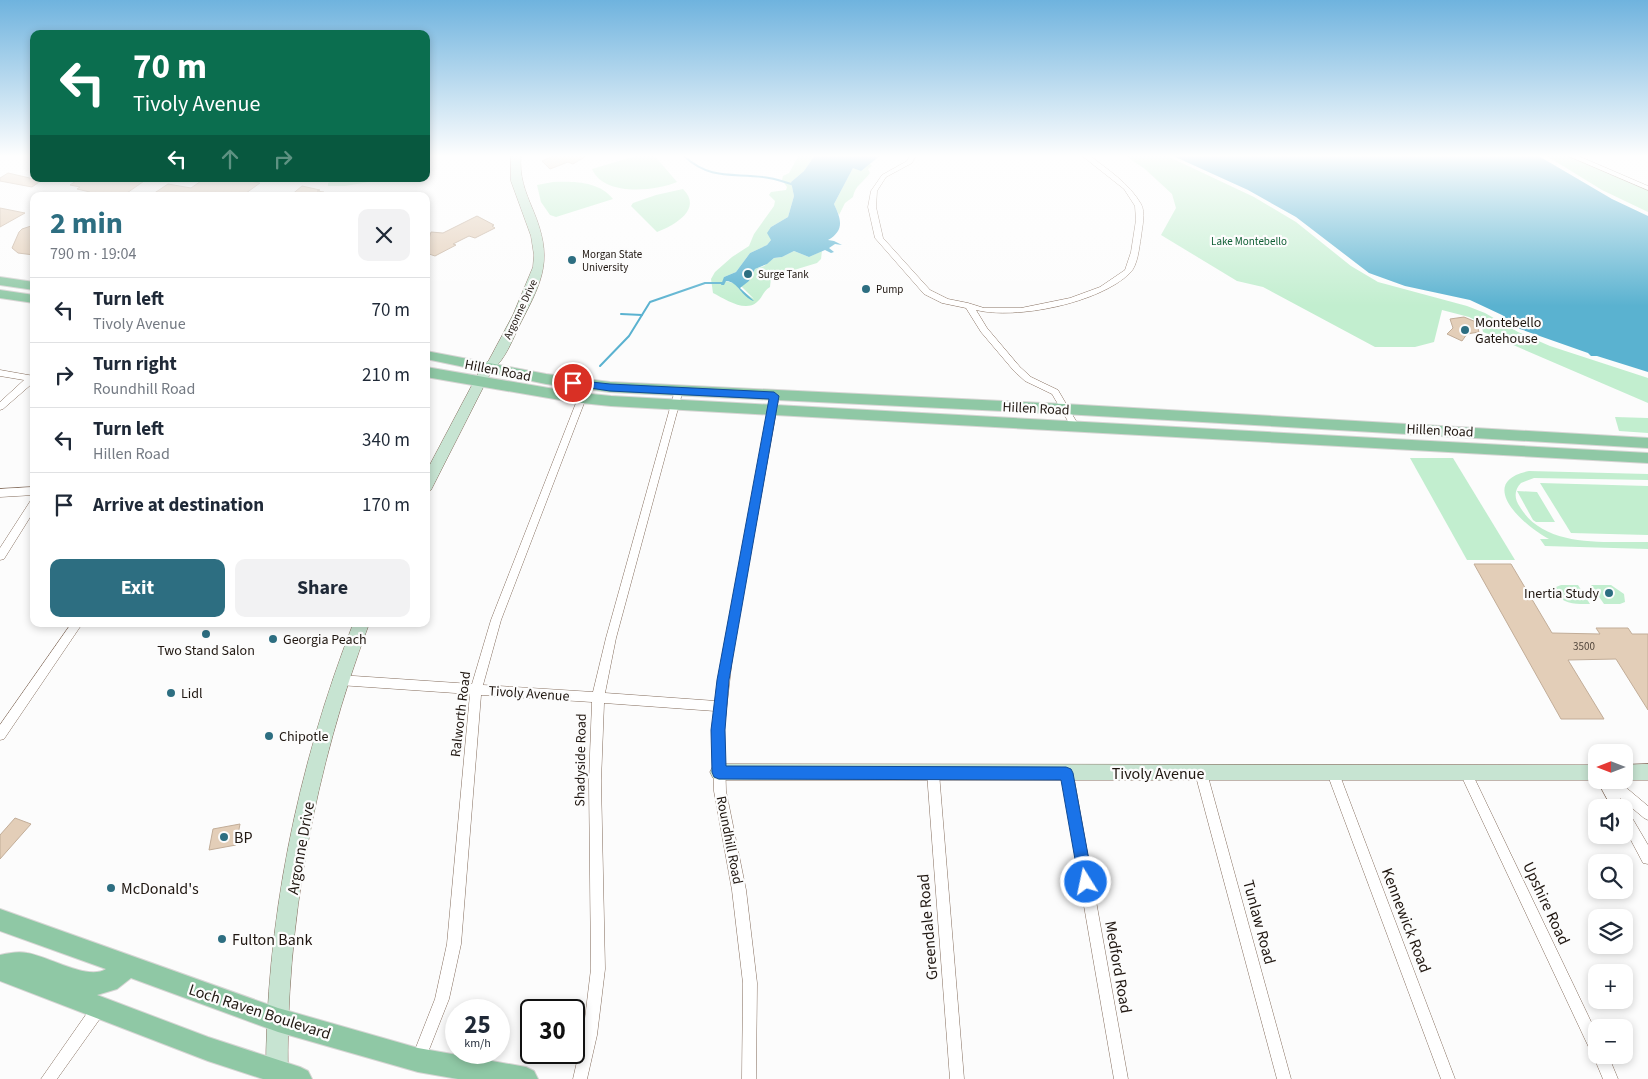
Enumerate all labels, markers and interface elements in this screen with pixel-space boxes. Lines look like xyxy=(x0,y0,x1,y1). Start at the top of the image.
text: 70 m xyxy=(133,42,207,92)
icon: left xyxy=(50,50,115,115)
text: Tivoly Avenue xyxy=(133,88,260,120)
icon: left xyxy=(163,145,191,173)
icon: ahead xyxy=(216,145,244,173)
icon: right xyxy=(269,145,297,173)
text: 2 min xyxy=(50,202,123,245)
button: close xyxy=(358,209,410,261)
park label: Lake Montebello xyxy=(1211,234,1287,249)
text: 790 m · 19:04 xyxy=(50,243,137,265)
place label: Morgan State University xyxy=(582,247,643,275)
marker: Morgan State University xyxy=(566,254,578,266)
place label: Surge Tank xyxy=(758,267,809,282)
marker: Surge Tank xyxy=(742,268,754,280)
street label: Argonne Drive xyxy=(500,276,541,342)
place label: Pump xyxy=(876,282,903,297)
marker: Pump xyxy=(860,283,872,295)
text: Turn left xyxy=(93,286,164,313)
icon: left xyxy=(50,296,78,324)
text: 70 m xyxy=(372,297,410,324)
text: Tivoly Avenue xyxy=(93,313,186,335)
place label: Montebello Gatehouse xyxy=(1475,313,1541,349)
marker: Montebello Gatehouse xyxy=(1459,324,1471,336)
text: Turn right xyxy=(93,351,177,378)
street label: Hillen Road xyxy=(463,355,533,387)
icon: right xyxy=(50,361,78,389)
text: 210 m xyxy=(362,362,410,389)
pin xyxy=(552,362,594,404)
icon: arrive xyxy=(559,369,587,397)
text: Roundhill Road xyxy=(93,378,195,400)
street label: Hillen Road xyxy=(1002,397,1070,421)
text: Turn left xyxy=(93,416,164,443)
street label: Hillen Road xyxy=(1406,419,1474,443)
icon: left xyxy=(50,426,78,454)
text: 340 m xyxy=(362,427,410,454)
text: Hillen Road xyxy=(93,443,170,465)
icon: arrive xyxy=(50,491,78,519)
text: Arrive at destination xyxy=(93,492,264,519)
text: 170 m xyxy=(362,492,410,519)
button: Exit xyxy=(50,559,225,617)
button: Share xyxy=(235,559,410,617)
place label: Inertia Study xyxy=(1524,584,1599,604)
marker: Inertia Study xyxy=(1603,587,1615,599)
marker: Two Stand Salon xyxy=(200,628,212,640)
place label: Georgia Peach xyxy=(283,630,367,650)
marker: Georgia Peach xyxy=(267,633,279,645)
house number: 3500 xyxy=(1573,639,1595,654)
place label: Two Stand Salon xyxy=(157,641,255,661)
street label: Ralworth Road xyxy=(446,670,476,758)
street label: Tivoly Avenue xyxy=(488,681,570,707)
place label: Lidl xyxy=(181,684,203,704)
marker: Lidl xyxy=(165,687,177,699)
street label: Shadyside Road xyxy=(570,713,592,807)
place label: Chipotle xyxy=(279,727,328,747)
marker: Chipotle xyxy=(263,730,275,742)
north arrow xyxy=(1588,744,1632,789)
map controls xyxy=(1588,744,1633,1064)
street label: Tivoly Avenue xyxy=(1112,763,1204,785)
street label: Roundhill Road xyxy=(711,794,747,886)
button: sound xyxy=(1588,799,1633,844)
street label: Argonne Drive xyxy=(282,800,320,896)
place label: BP xyxy=(234,827,252,849)
marker: BP xyxy=(218,831,230,843)
button: search xyxy=(1588,854,1633,899)
position arrow xyxy=(1059,855,1111,907)
street label: Upshire Road xyxy=(1517,858,1575,949)
street label: Kennewick Road xyxy=(1376,865,1436,976)
street label: Greendale Road xyxy=(912,873,944,981)
place label: McDonald's xyxy=(121,878,199,900)
street label: Tunlaw Road xyxy=(1237,878,1281,967)
marker: McDonald's xyxy=(105,882,117,894)
button: layers xyxy=(1588,909,1633,954)
street label: Medford Road xyxy=(1099,919,1137,1015)
place label: Fulton Bank xyxy=(232,929,312,951)
marker: Fulton Bank xyxy=(216,933,228,945)
button: + xyxy=(1588,964,1633,1009)
street label: Loch Raven Boulevard xyxy=(186,979,334,1045)
speed limit sign: 30 xyxy=(520,999,585,1064)
text: 25 xyxy=(464,1007,491,1043)
button: − xyxy=(1588,1019,1633,1064)
text: km/h xyxy=(464,1035,491,1052)

